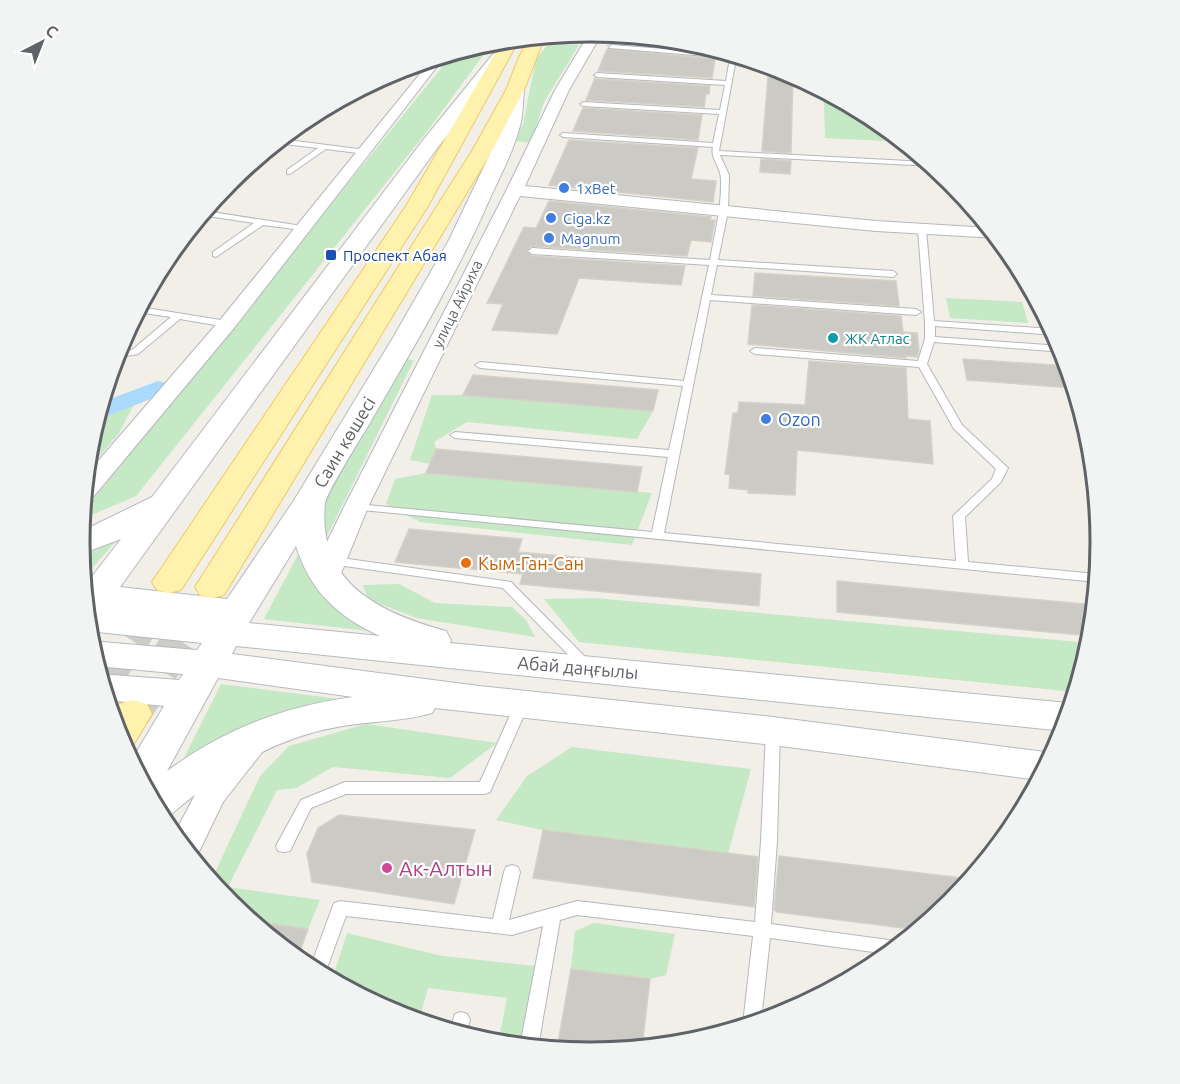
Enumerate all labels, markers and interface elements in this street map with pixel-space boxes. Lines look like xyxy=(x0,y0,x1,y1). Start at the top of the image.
north arrow xyxy=(12,12,72,72)
text: С xyxy=(42,21,62,41)
place label: 1xBet xyxy=(576,180,616,197)
marker: 1xBet xyxy=(557,181,571,195)
place label: Ciga.kz xyxy=(563,210,610,227)
marker: Ciga.kz xyxy=(544,211,558,225)
place label: Magnum xyxy=(561,230,620,247)
marker: Magnum xyxy=(542,231,556,245)
place label: Проспект Абая xyxy=(343,247,447,264)
marker: Проспект Абая xyxy=(324,248,338,262)
street label: улица Айриха xyxy=(428,257,486,351)
place label: ЖК Атлас xyxy=(845,330,910,347)
marker: ЖК Атлас xyxy=(826,331,840,345)
street label: Саин көшесі xyxy=(309,393,379,491)
place label: Ozon xyxy=(778,409,821,429)
marker: Ozon xyxy=(759,412,773,426)
place label: Кым-Ган-Сан xyxy=(478,553,584,573)
marker: Кым-Ган-Сан xyxy=(459,556,473,570)
street label: Абай даңғылы xyxy=(517,652,639,682)
place label: Ак-Алтын xyxy=(399,856,493,880)
marker: Ак-Алтын xyxy=(380,861,394,875)

